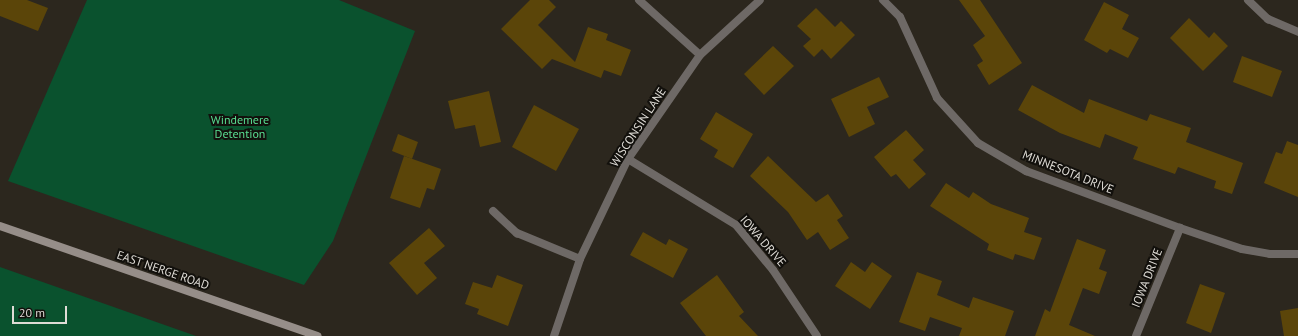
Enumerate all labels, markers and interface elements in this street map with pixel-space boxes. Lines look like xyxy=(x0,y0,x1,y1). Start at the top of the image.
street label: WISCONSIN LANE xyxy=(607,85,669,169)
park label: Windemere Detention xyxy=(211,113,269,141)
street label: MINNESOTA DRIVE xyxy=(1020,147,1116,197)
street label: IOWA DRIVE xyxy=(737,212,789,270)
street label: IOWA DRIVE xyxy=(1129,246,1165,310)
street label: EAST NERGE ROAD xyxy=(115,247,211,293)
scale bar xyxy=(14,298,69,324)
text: 20 m xyxy=(19,305,45,320)

